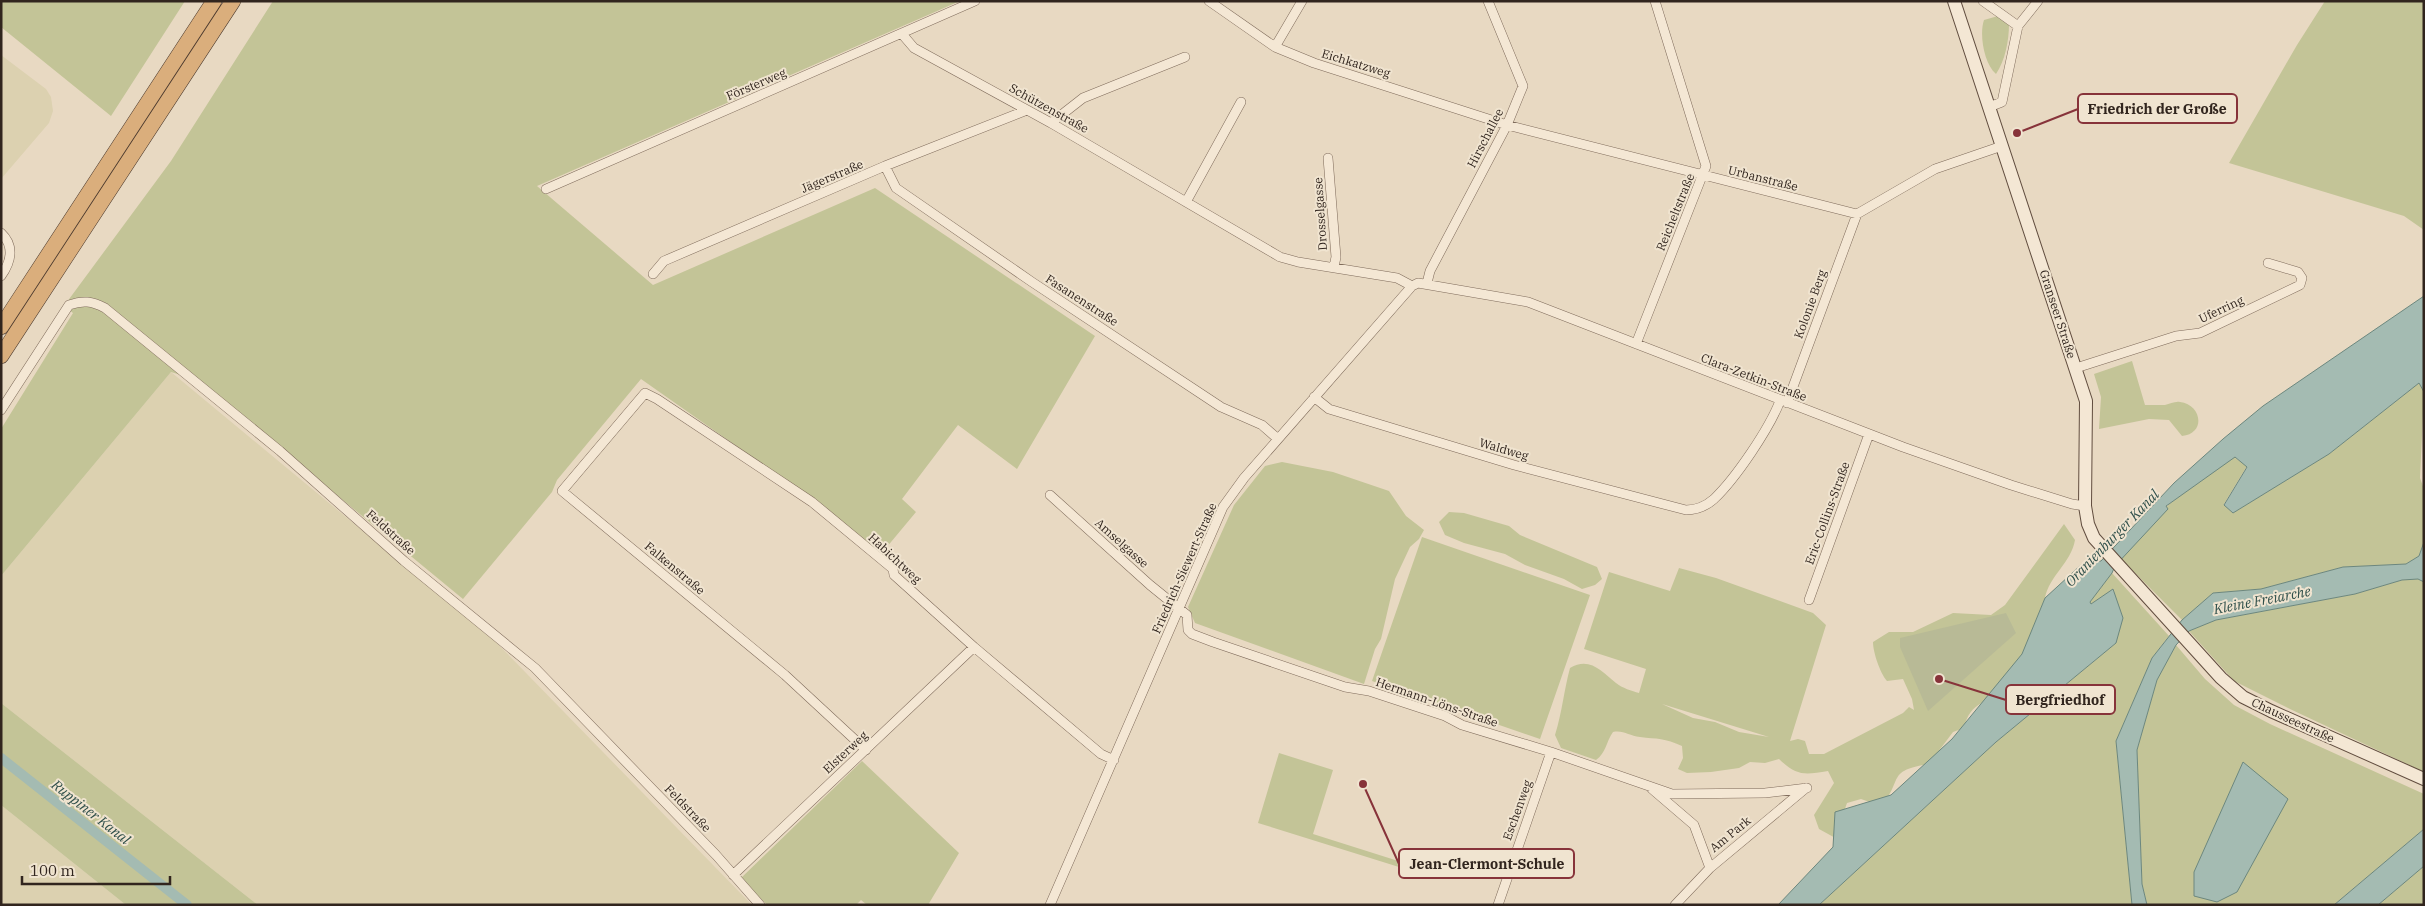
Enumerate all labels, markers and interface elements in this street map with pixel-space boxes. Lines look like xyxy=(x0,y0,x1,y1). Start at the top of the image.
street label: Eichkatzweg xyxy=(1320,45,1393,81)
street label: Försterweg xyxy=(724,65,789,103)
street label: Schützenstraße xyxy=(1007,80,1091,136)
callout: Friedrich der Große xyxy=(2078,94,2237,123)
text: Friedrich der Große xyxy=(2087,100,2227,118)
street label: Hirschallee xyxy=(1464,106,1506,170)
street label: Jägerstraße xyxy=(799,156,865,196)
street label: Urbanstraße xyxy=(1726,162,1800,194)
street label: Reicheltstraße xyxy=(1653,171,1697,253)
street label: Drosselgasse xyxy=(1310,177,1330,251)
street label: Kolonie Berg xyxy=(1791,267,1830,341)
street label: Granseer Straße xyxy=(2037,268,2079,360)
street label: Fasanenstraße xyxy=(1043,271,1121,329)
street label: Uferring xyxy=(2196,292,2246,326)
street label: Clara-Zetkin-Straße xyxy=(1699,350,1809,404)
street label: Waldweg xyxy=(1478,435,1531,463)
street label: Eric-Collins-Straße xyxy=(1801,460,1853,566)
water label: Oranienburger Kanal xyxy=(2061,485,2164,590)
street label: Friedrich-Siewert-Straße xyxy=(1148,500,1220,636)
street label: Feldstraße xyxy=(364,506,418,558)
street label: Amselgasse xyxy=(1092,515,1152,571)
street label: Habichtweg xyxy=(865,530,925,587)
street label: Falkenstraße xyxy=(642,538,708,598)
water label: Kleine Freiarche xyxy=(2211,582,2313,618)
street label: Hermann-Löns-Straße xyxy=(1374,674,1500,730)
callout: Bergfriedhof xyxy=(2006,685,2115,714)
text: Bergfriedhof xyxy=(2015,691,2106,709)
street label: Chausseestraße xyxy=(2249,694,2337,746)
street label: Elsterweg xyxy=(820,727,871,776)
water label: Ruppiner Kanal xyxy=(47,775,135,849)
street label: Eschenweg xyxy=(1499,777,1535,842)
street label: Feldstraße xyxy=(662,781,714,835)
street label: Am Park xyxy=(1706,813,1754,855)
callout: Jean-Clermont-Schule xyxy=(1399,849,1574,878)
scale bar xyxy=(22,854,170,886)
text: Jean-Clermont-Schule xyxy=(1410,855,1564,873)
text: 100 m xyxy=(30,861,75,880)

